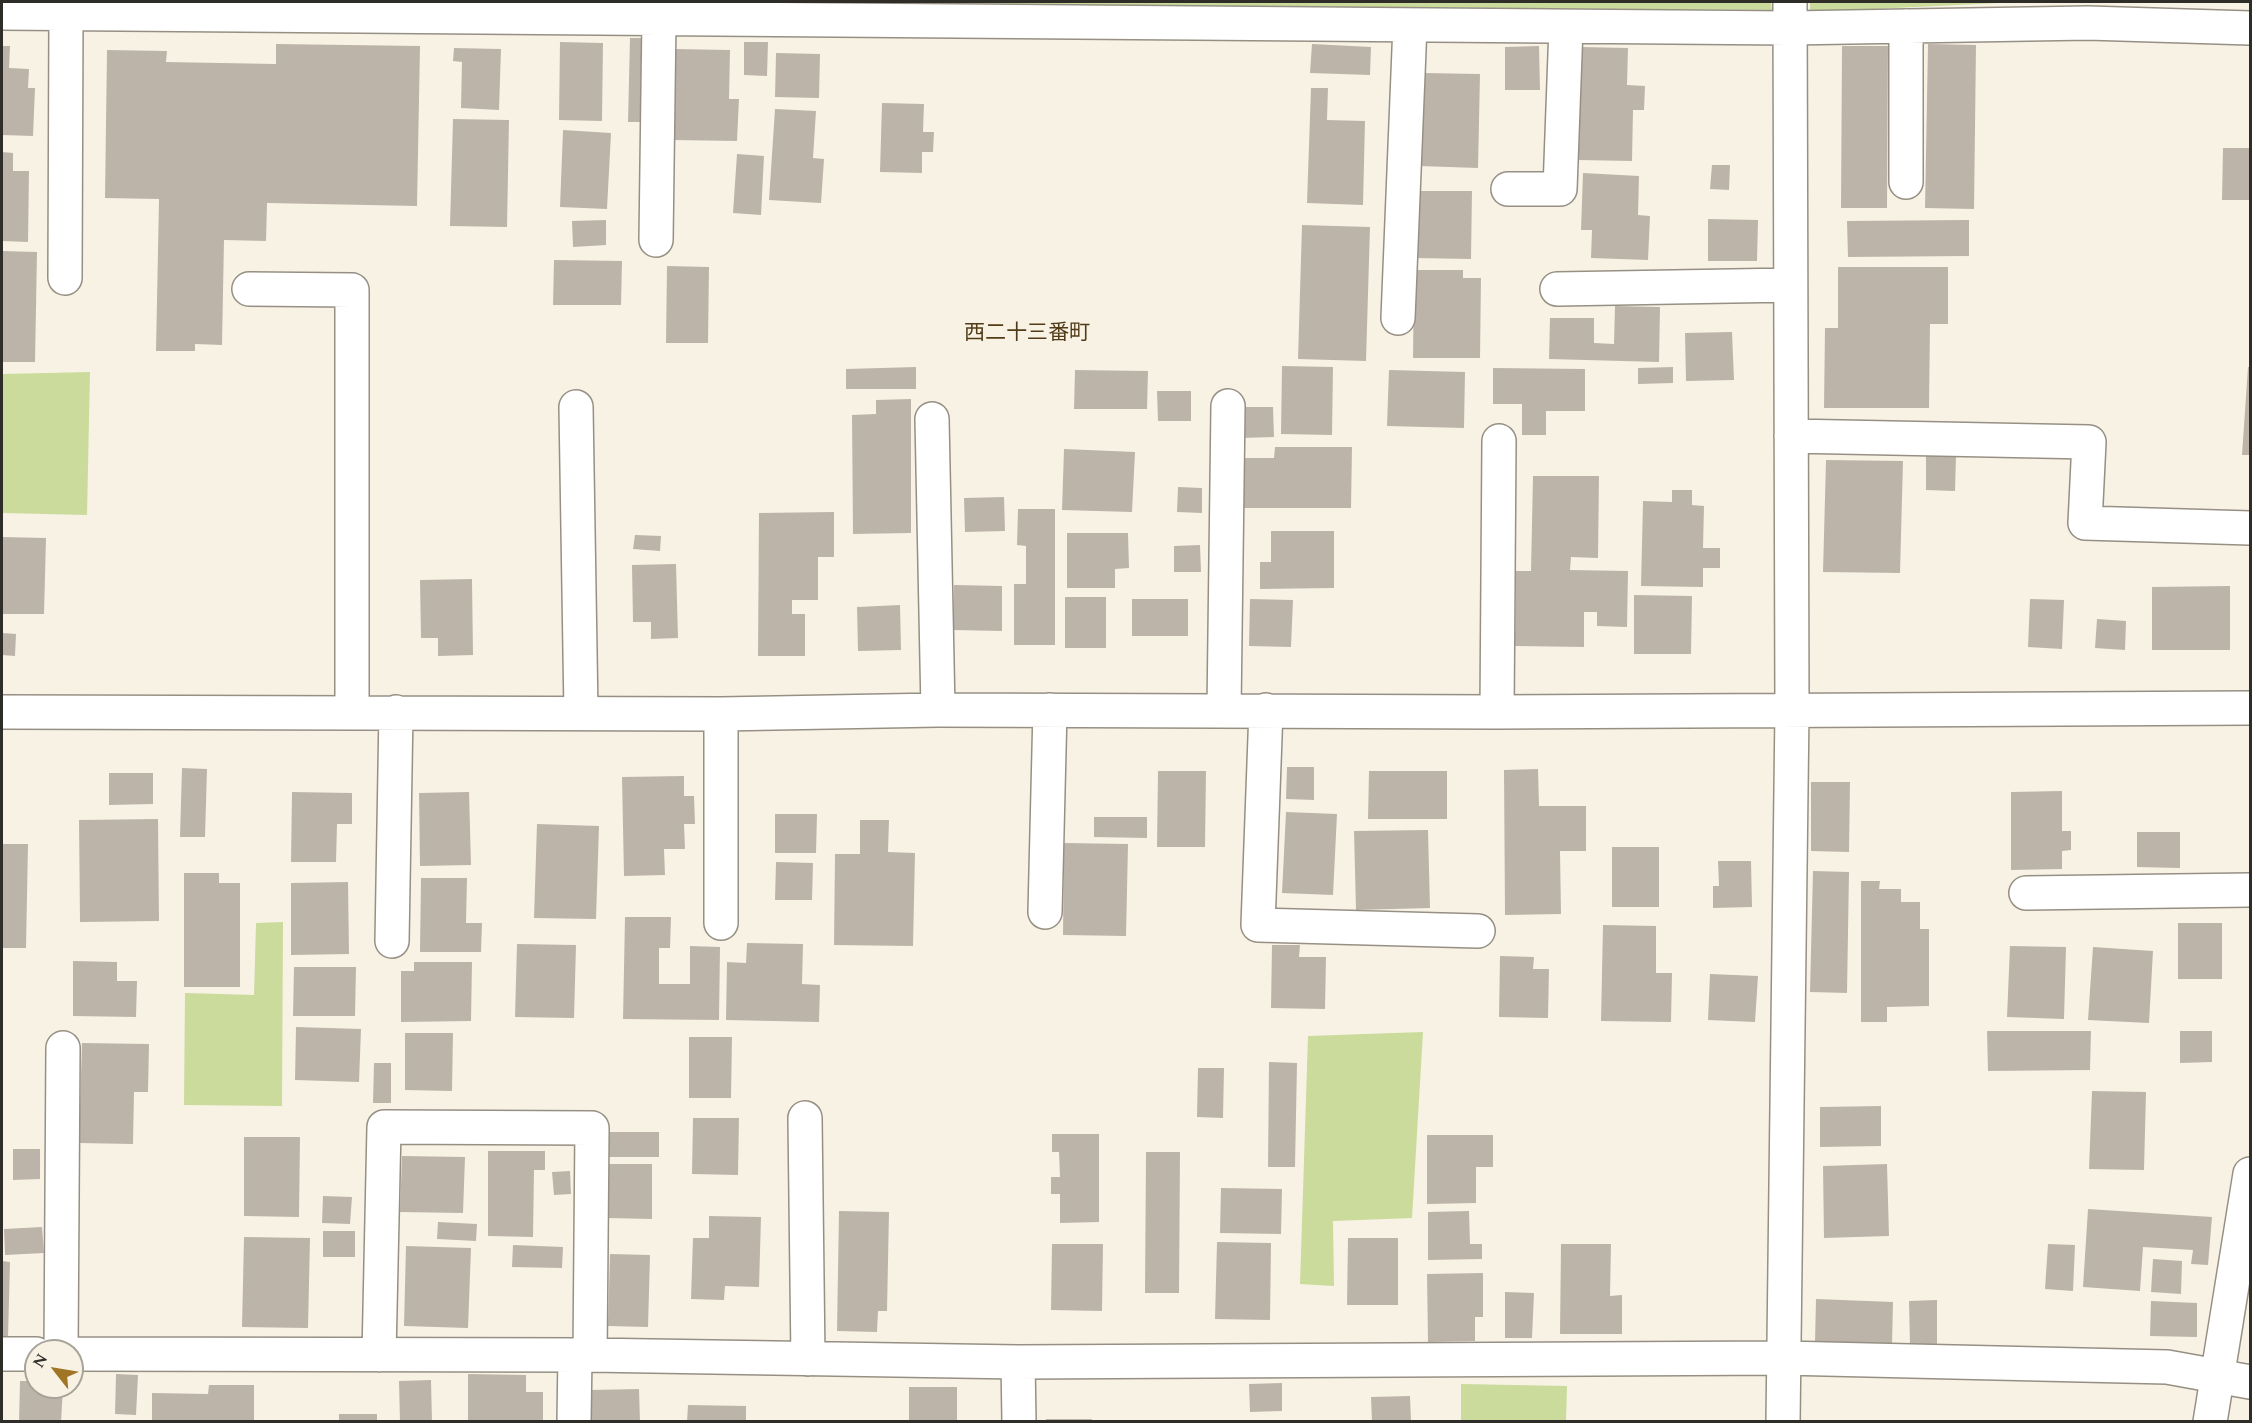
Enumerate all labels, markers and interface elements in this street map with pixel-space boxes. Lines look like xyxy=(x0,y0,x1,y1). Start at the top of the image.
district label: 西二十三番町 xyxy=(964,322,1090,348)
north arrow xyxy=(24,1339,84,1399)
text: N xyxy=(27,1349,54,1373)

